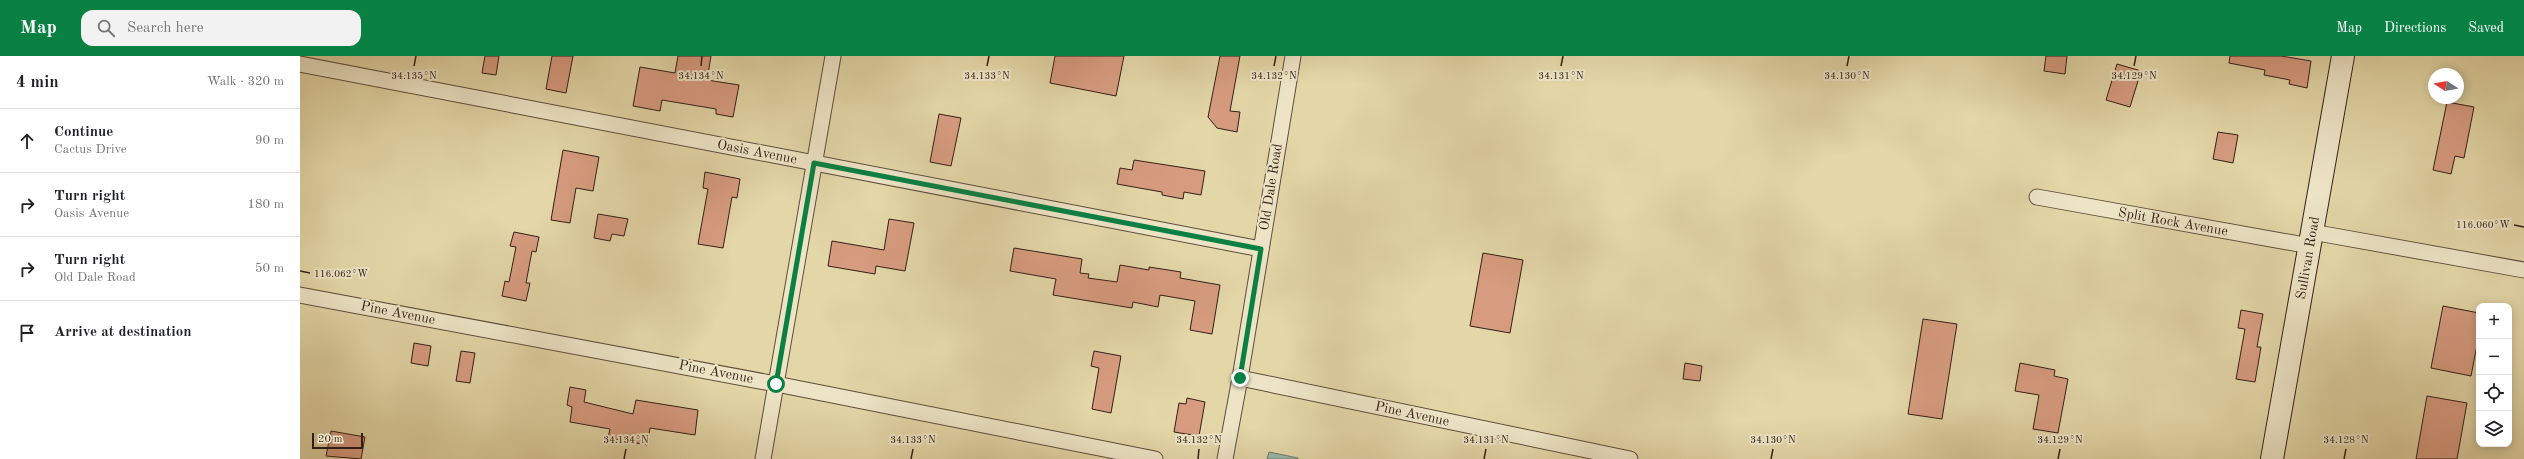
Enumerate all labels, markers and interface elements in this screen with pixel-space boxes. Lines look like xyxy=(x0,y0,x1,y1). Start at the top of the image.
search box xyxy=(81,10,361,46)
icon: search xyxy=(95,17,117,39)
text: Map xyxy=(20,19,57,38)
text: Search here xyxy=(127,21,204,36)
text: Map xyxy=(2336,21,2362,35)
text: Directions xyxy=(2384,21,2446,35)
text: Saved xyxy=(2468,21,2504,35)
north arrow xyxy=(2428,68,2464,104)
text: 34.135°N xyxy=(391,71,437,81)
text: 34.134°N xyxy=(678,71,724,81)
text: 34.133°N xyxy=(964,71,1010,81)
text: 34.132°N xyxy=(1251,71,1297,81)
text: 34.131°N xyxy=(1538,71,1584,81)
text: 34.130°N xyxy=(1824,71,1870,81)
text: 34.129°N xyxy=(2111,71,2157,81)
text: 4 min xyxy=(16,74,59,91)
text: Walk · 320 m xyxy=(207,75,284,88)
text: Continue xyxy=(54,125,113,140)
icon: ahead xyxy=(16,130,38,152)
text: 90 m xyxy=(255,134,284,147)
street label: Oasis Avenue xyxy=(716,137,798,167)
street label: Old Dale Road xyxy=(1257,142,1285,232)
text: Cactus Drive xyxy=(54,143,127,156)
text: Turn right xyxy=(54,189,125,204)
icon: right xyxy=(16,194,38,216)
text: 180 m xyxy=(247,198,284,211)
street label: Split Rock Avenue xyxy=(2117,205,2229,239)
text: Oasis Avenue xyxy=(54,207,129,220)
street label: Sullivan Road xyxy=(2294,215,2322,301)
text: 116.060°W xyxy=(2456,220,2510,230)
text: Turn right xyxy=(54,253,125,268)
icon: right xyxy=(16,258,38,280)
text: 50 m xyxy=(255,262,284,275)
text: 116.062°W xyxy=(314,269,368,279)
text: Old Dale Road xyxy=(54,271,136,284)
street label: Pine Avenue xyxy=(360,299,436,327)
map controls xyxy=(2476,303,2512,447)
button: + xyxy=(2476,303,2512,339)
icon: arrive xyxy=(16,322,38,344)
text: Arrive at destination xyxy=(54,325,192,340)
button: − xyxy=(2476,339,2512,375)
street label: Pine Avenue xyxy=(678,358,754,386)
route end xyxy=(1231,369,1249,387)
route start xyxy=(767,375,785,393)
button: locate xyxy=(2476,375,2512,411)
street label: Pine Avenue xyxy=(1374,399,1450,429)
button: layers xyxy=(2476,411,2512,447)
scale bar xyxy=(312,431,363,450)
text: 20 m xyxy=(318,434,343,445)
text: 34.134°N xyxy=(603,435,649,445)
text: 34.133°N xyxy=(890,435,936,445)
text: 34.132°N xyxy=(1176,435,1222,445)
text: 34.131°N xyxy=(1463,435,1509,445)
text: 34.130°N xyxy=(1750,435,1796,445)
text: 34.129°N xyxy=(2037,435,2083,445)
text: 34.128°N xyxy=(2323,435,2369,445)

